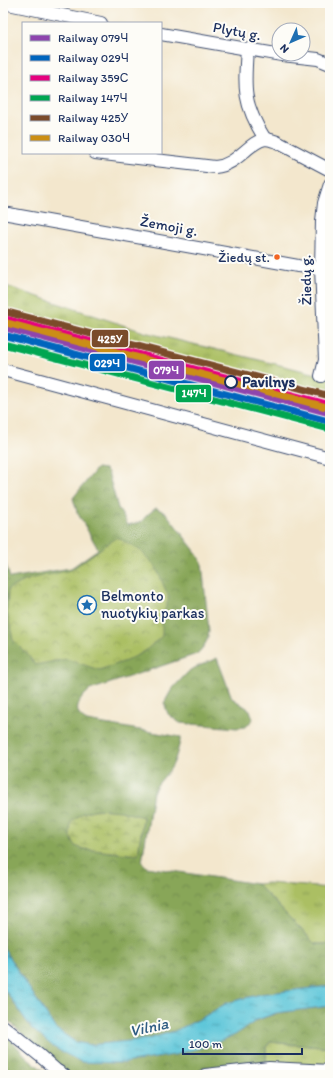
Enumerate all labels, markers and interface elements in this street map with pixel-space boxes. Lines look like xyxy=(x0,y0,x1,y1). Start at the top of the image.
street label: Plytų g. xyxy=(212,18,262,44)
legend xyxy=(22,22,162,154)
north arrow xyxy=(271,22,311,62)
text: Railway 079Ч xyxy=(58,31,128,45)
text: N xyxy=(277,41,292,56)
text: Railway 029Ч xyxy=(58,51,129,65)
text: Railway 359С xyxy=(58,71,129,85)
text: Railway 147Ч xyxy=(58,91,127,105)
text: Railway 425У xyxy=(58,111,129,125)
text: Railway 030Ч xyxy=(58,131,130,145)
street label: Žemoji g. xyxy=(139,212,199,240)
place label: Žiedų st. xyxy=(218,249,270,266)
marker: Žiedų st. xyxy=(272,252,282,262)
street label: Žiedų g. xyxy=(297,254,315,306)
line badge: 425У xyxy=(91,329,129,348)
text: 425У xyxy=(97,333,123,346)
line badge: 029Ч xyxy=(89,353,126,372)
text: 029Ч xyxy=(94,357,120,370)
line badge: 079Ч xyxy=(148,360,185,380)
text: 079Ч xyxy=(153,364,179,377)
place label: Pavilnys xyxy=(242,373,295,392)
marker: Pavilnys xyxy=(224,375,238,389)
line badge: 147Ч xyxy=(175,384,212,403)
text: 147Ч xyxy=(182,387,206,400)
place label: Belmonto nuotykių parkas xyxy=(101,587,205,622)
place icon: Belmonto nuotykių parkas xyxy=(76,594,98,616)
water label: Vilnia xyxy=(128,1014,171,1040)
scale bar xyxy=(183,1030,302,1056)
text: 100 m xyxy=(189,1037,222,1051)

